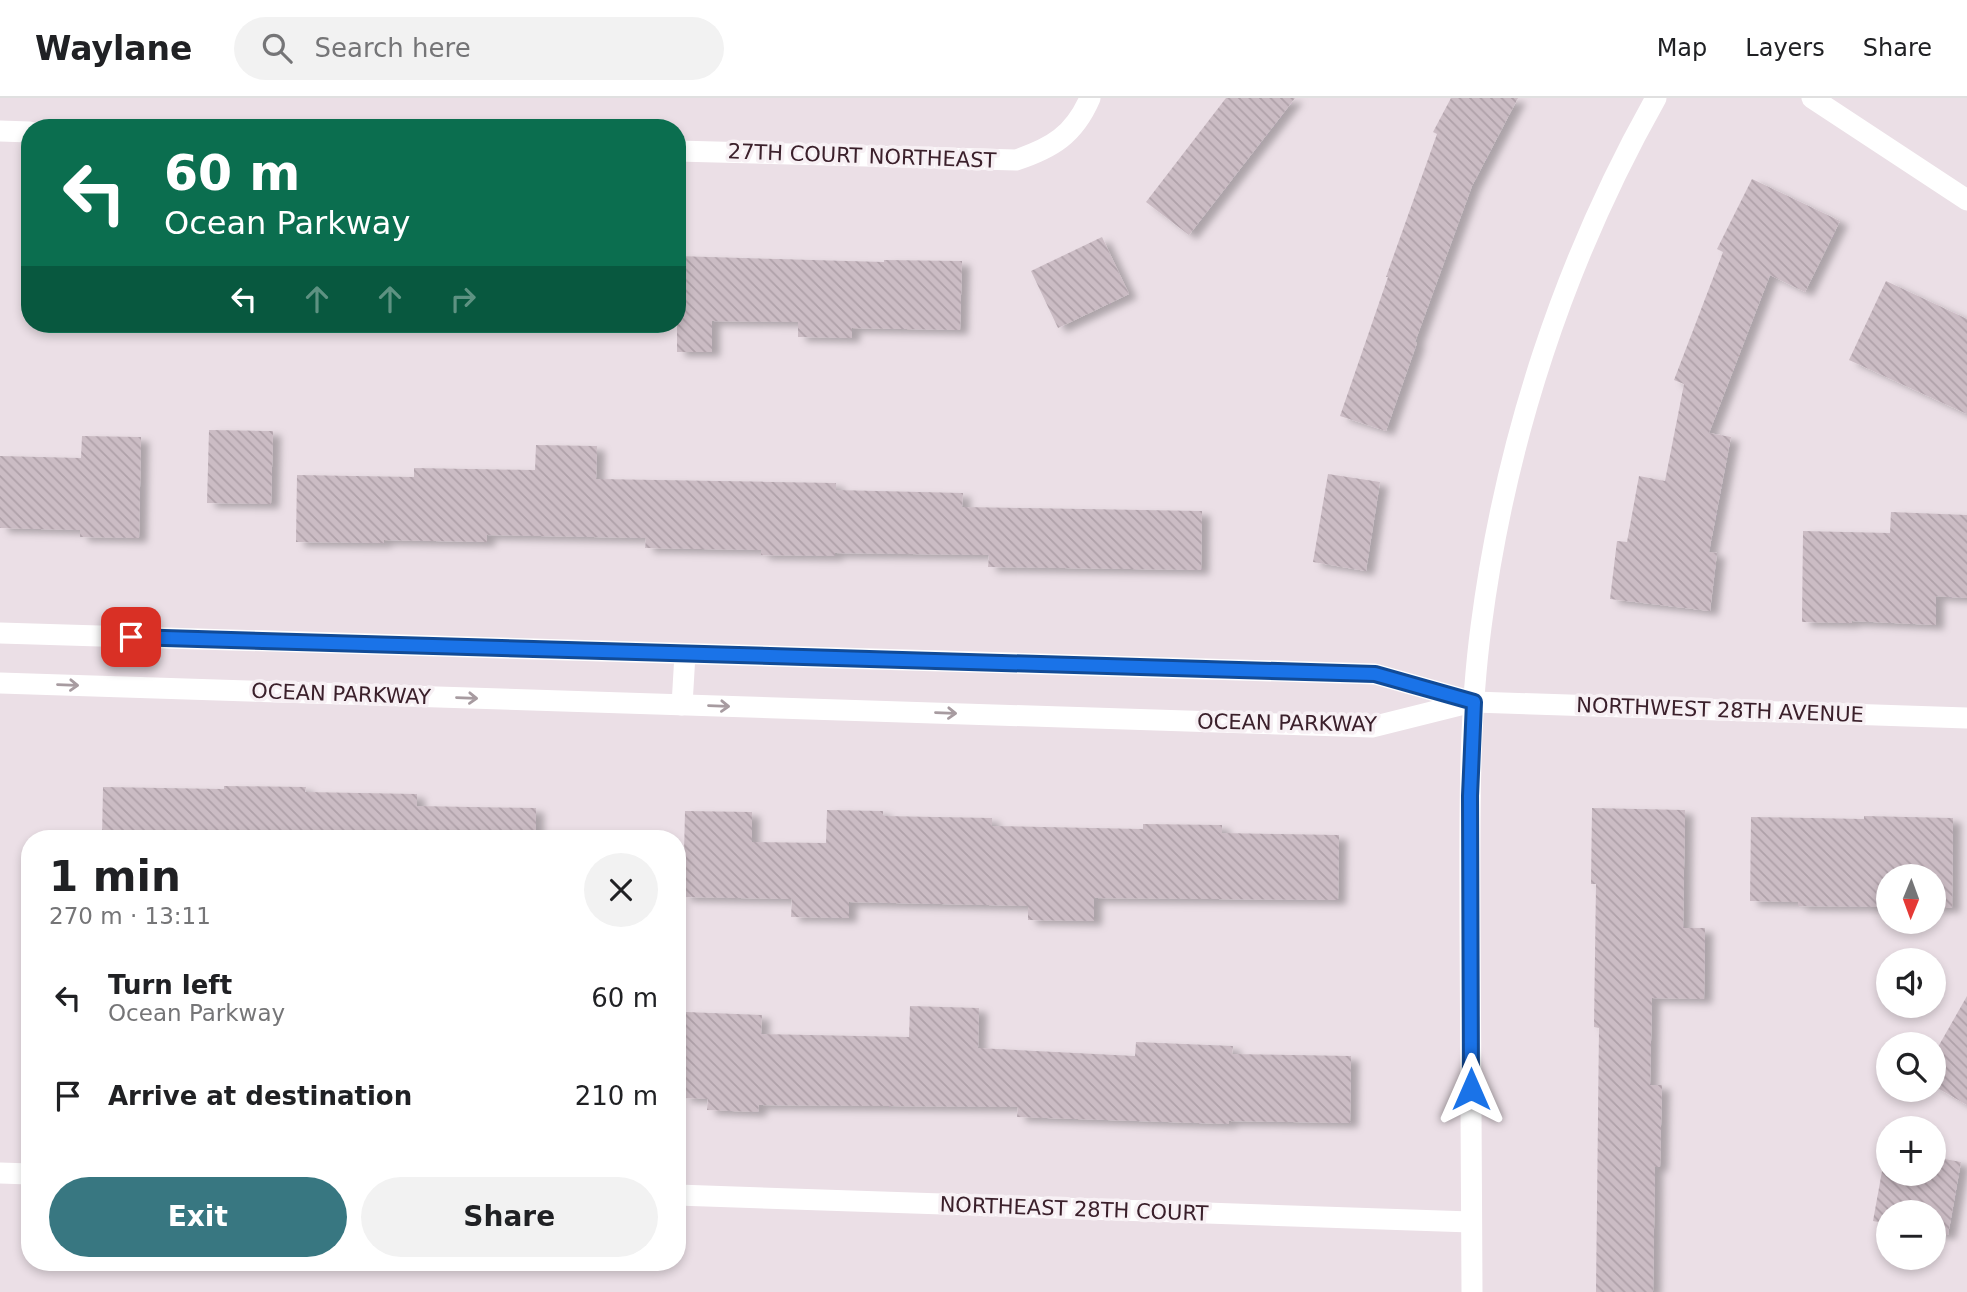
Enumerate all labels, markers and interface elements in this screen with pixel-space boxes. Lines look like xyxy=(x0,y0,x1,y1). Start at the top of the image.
search box xyxy=(234,17,724,80)
text: Waylane xyxy=(35,29,192,68)
icon: search xyxy=(258,29,296,67)
text: Search here xyxy=(314,33,471,63)
text: Map xyxy=(1657,34,1707,62)
text: Layers xyxy=(1745,34,1825,62)
text: Share xyxy=(1863,34,1932,62)
street label: 27TH COURT NORTHEAST xyxy=(727,139,997,173)
text: 60 m xyxy=(164,145,300,202)
icon: left xyxy=(49,147,140,238)
text: Ocean Parkway xyxy=(164,204,410,242)
icon: left xyxy=(225,280,263,318)
icon: ahead xyxy=(298,280,336,318)
icon: ahead xyxy=(371,280,409,318)
icon: right xyxy=(444,280,482,318)
pin xyxy=(101,607,161,667)
icon: arrive xyxy=(112,618,150,656)
one-way arrow xyxy=(56,679,79,692)
street label: OCEAN PARKWAY xyxy=(251,679,431,709)
one-way arrow xyxy=(455,691,478,705)
street label: NORTHWEST 28TH AVENUE xyxy=(1576,693,1864,727)
one-way arrow xyxy=(707,699,730,713)
one-way arrow xyxy=(935,707,958,720)
street label: OCEAN PARKWAY xyxy=(1197,709,1377,737)
text: 1 min xyxy=(49,852,181,901)
button: close xyxy=(584,853,658,927)
north arrow xyxy=(1876,864,1946,934)
map controls xyxy=(1876,864,1946,1270)
text: 270 m · 13:11 xyxy=(49,903,211,929)
button: sound xyxy=(1876,948,1946,1018)
text: Turn left xyxy=(108,970,232,1000)
icon: left xyxy=(49,979,87,1017)
text: 60 m xyxy=(591,983,658,1013)
text: Ocean Parkway xyxy=(108,1000,285,1026)
button: search xyxy=(1876,1032,1946,1102)
position arrow xyxy=(1434,1052,1508,1126)
icon: arrive xyxy=(49,1077,87,1115)
text: Arrive at destination xyxy=(108,1081,412,1111)
text: 210 m xyxy=(575,1081,658,1111)
button: + xyxy=(1876,1116,1946,1186)
button: Exit xyxy=(49,1177,347,1257)
button: Share xyxy=(361,1177,658,1257)
street label: NORTHEAST 28TH COURT xyxy=(939,1192,1209,1226)
button: − xyxy=(1876,1200,1946,1270)

